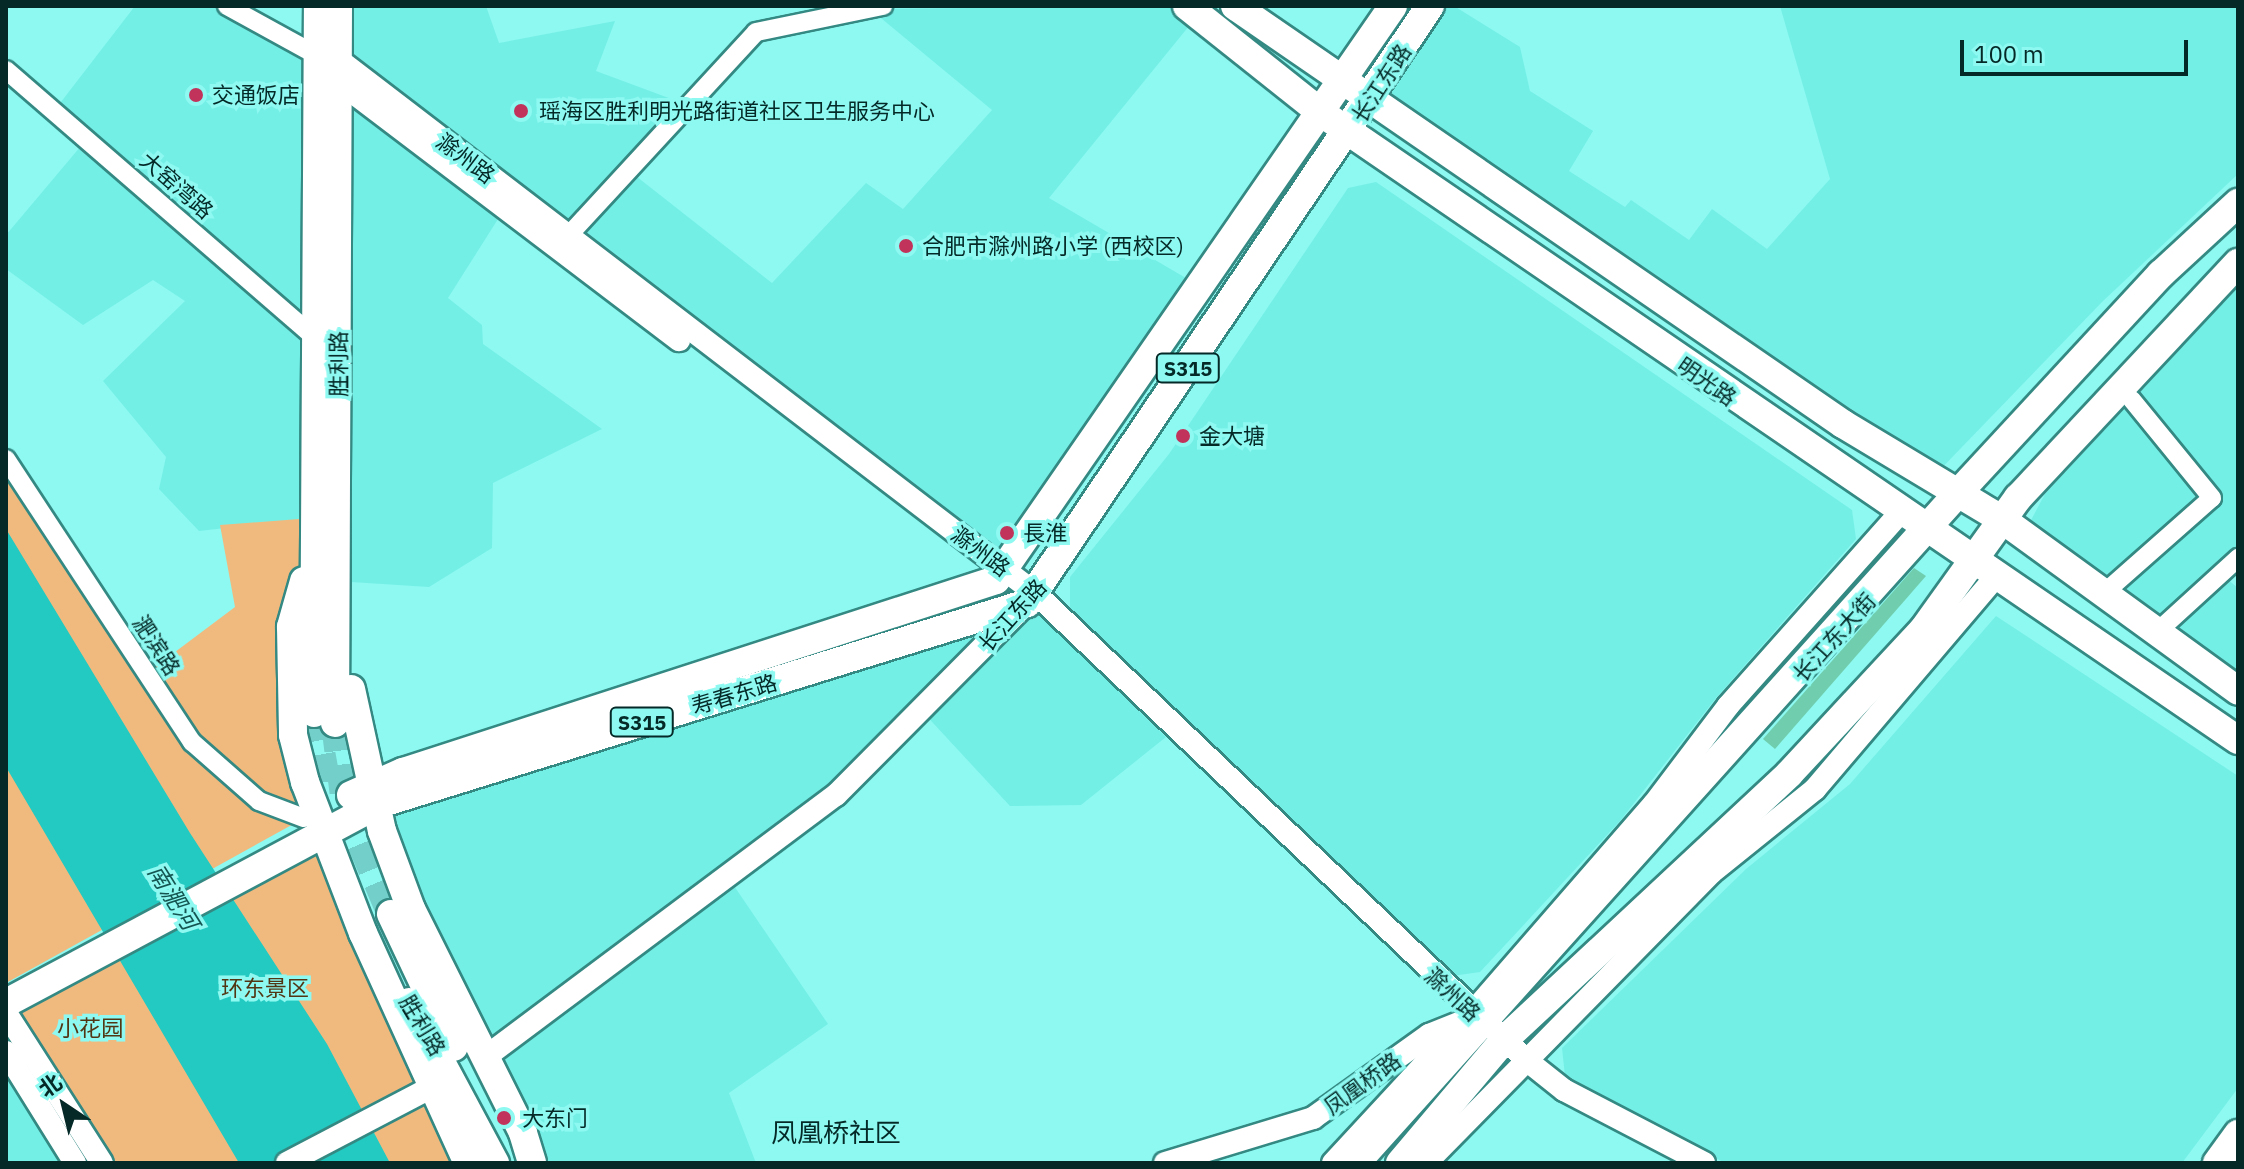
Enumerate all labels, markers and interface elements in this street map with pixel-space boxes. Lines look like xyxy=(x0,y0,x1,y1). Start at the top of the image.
scale bar xyxy=(1964,24,2192,74)
text: 100 m xyxy=(1974,38,2044,70)
street label: 长江东路 xyxy=(1346,39,1416,127)
place label: 交通饭店 xyxy=(212,82,300,108)
marker: 交通饭店 xyxy=(187,86,205,104)
place label: 瑶海区胜利明光路街道社区卫生服务中心 xyxy=(539,98,935,124)
marker: 瑶海区胜利明光路街道社区卫生服务中心 xyxy=(510,100,532,122)
street label: 滁州路 xyxy=(432,128,500,188)
street label: 大窑湾路 xyxy=(135,146,219,224)
place label: 合肥市滁州路小学 (西校区) xyxy=(922,233,1184,259)
marker: 合肥市滁州路小学 (西校区) xyxy=(897,237,915,255)
street label: 胜利路 xyxy=(325,331,351,397)
street label: 明光路 xyxy=(1672,351,1742,411)
road number: S315 xyxy=(1154,352,1222,384)
place label: 金大塘 xyxy=(1199,423,1265,449)
marker: 金大塘 xyxy=(1174,427,1192,445)
place label: 長淮 xyxy=(1023,520,1067,546)
street label: 滁州路 xyxy=(947,521,1015,581)
marker: 長淮 xyxy=(998,524,1016,542)
street label: 长江东路 xyxy=(973,573,1051,657)
street label: 长江东大街 xyxy=(1787,587,1881,687)
street label: 淝滨路 xyxy=(128,610,186,680)
street label: 寿春东路 xyxy=(688,669,780,719)
road number: S315 xyxy=(608,706,676,738)
water label: 南淝河 xyxy=(142,859,204,935)
street label: 滁州路 xyxy=(1420,962,1486,1026)
park label: 环东景区 xyxy=(221,975,309,1001)
street label: 胜利路 xyxy=(395,990,451,1060)
park label: 小花园 xyxy=(57,1015,123,1041)
street label: 凤凰桥路 xyxy=(1319,1046,1405,1120)
north arrow xyxy=(24,1065,104,1145)
text: 北 xyxy=(33,1067,67,1103)
place label: 大东门 xyxy=(522,1105,588,1131)
marker: 大东门 xyxy=(493,1107,515,1129)
district label: 凤凰桥社区 xyxy=(771,1117,901,1149)

